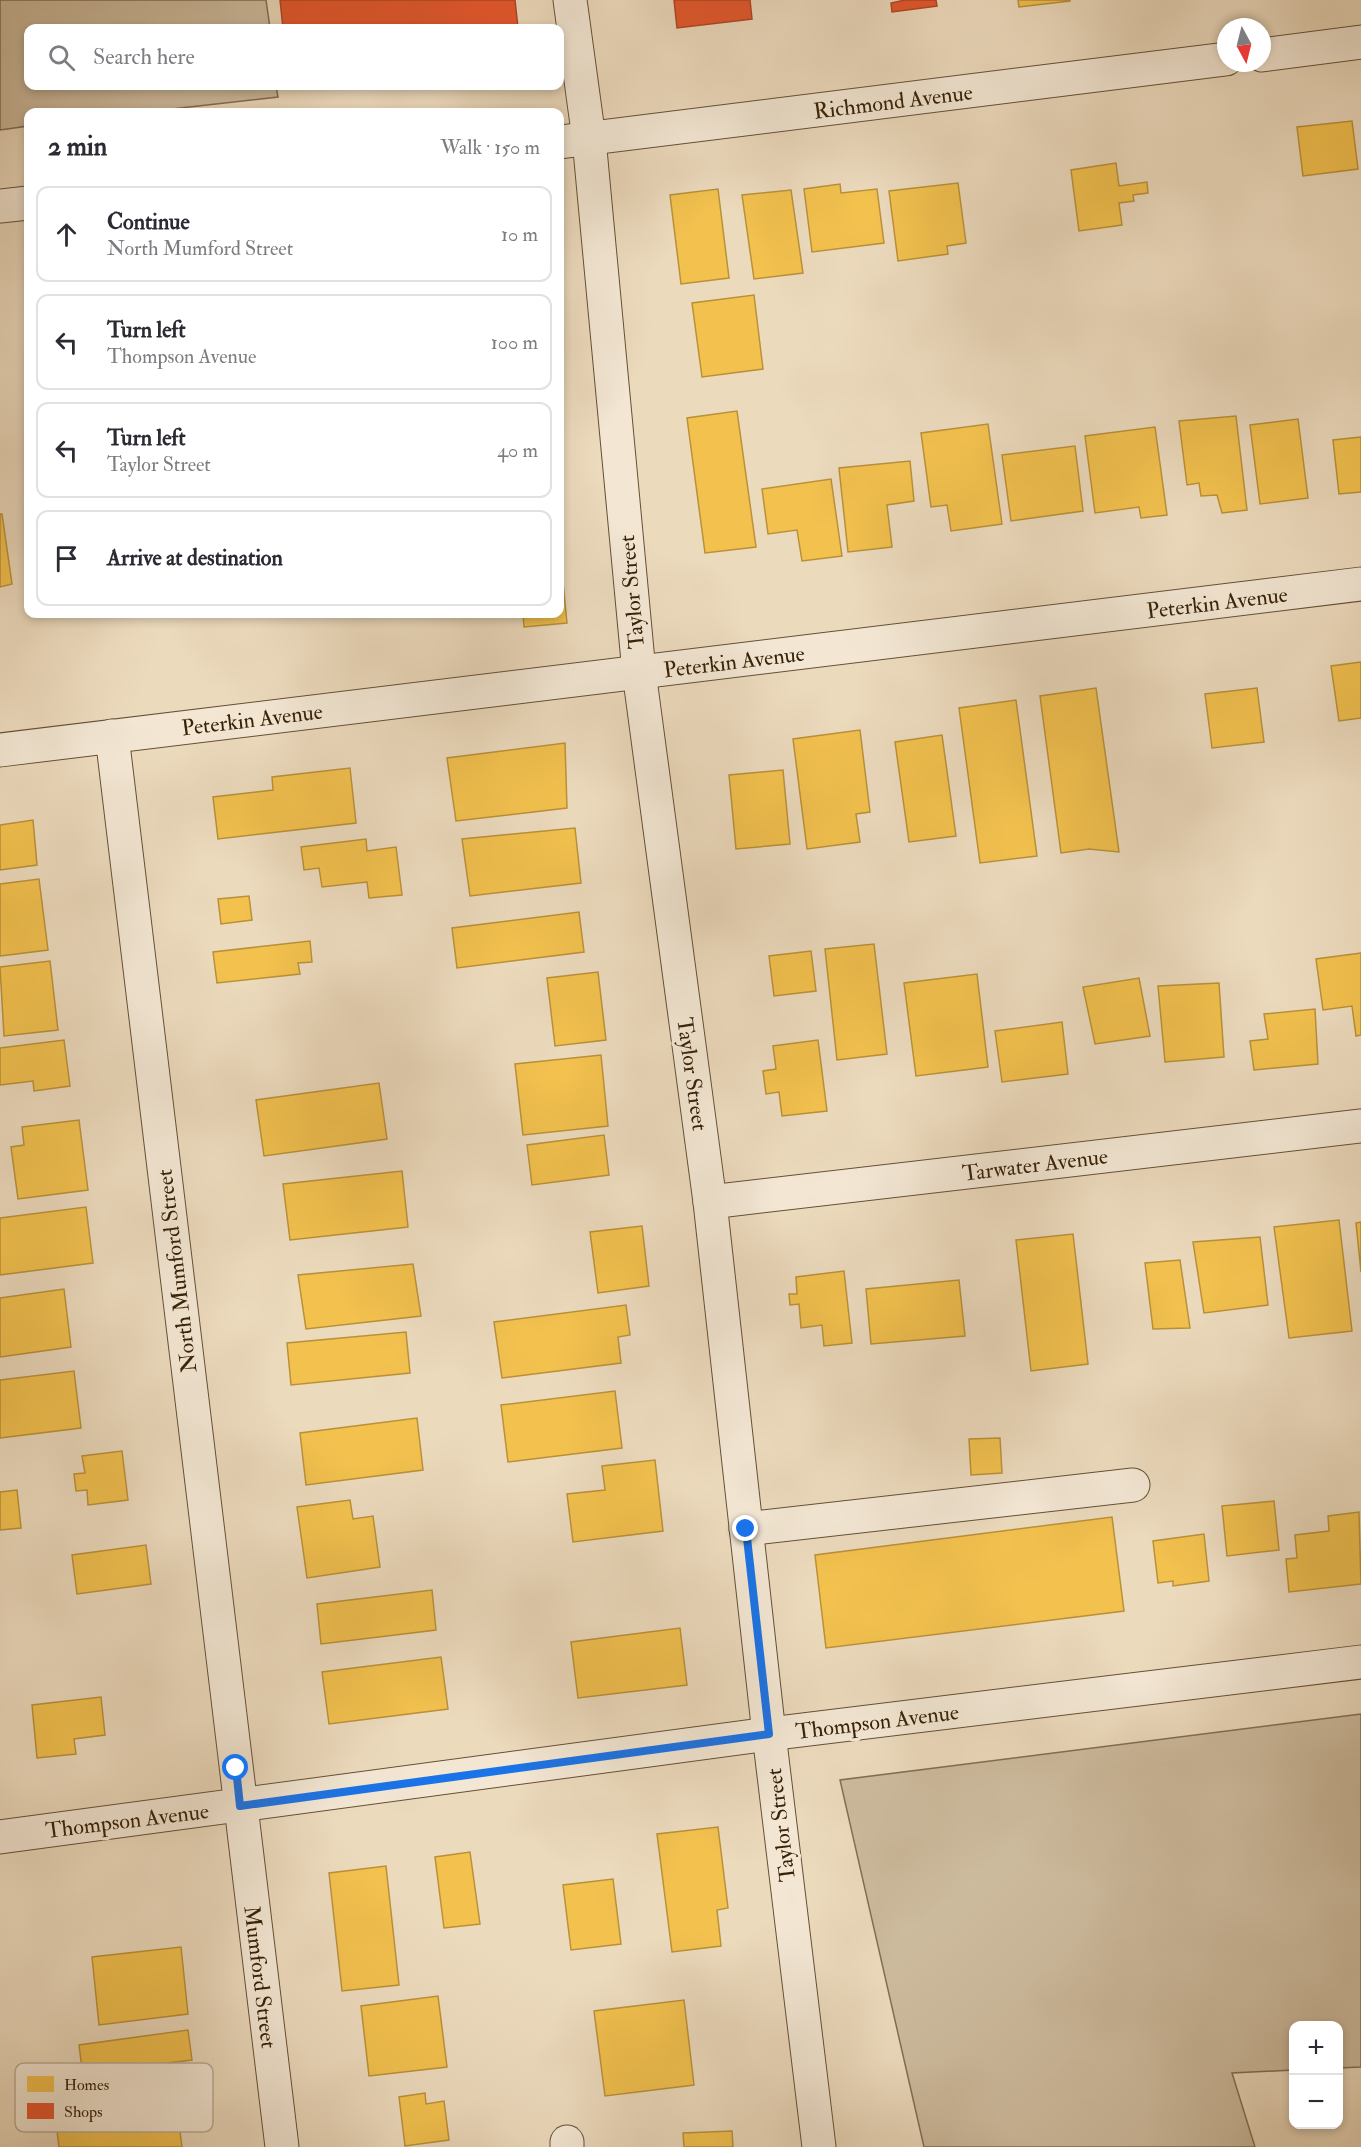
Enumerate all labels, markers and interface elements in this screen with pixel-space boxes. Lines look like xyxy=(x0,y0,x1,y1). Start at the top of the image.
north arrow xyxy=(1217,18,1271,72)
search box xyxy=(24,24,564,90)
icon: search xyxy=(45,41,78,74)
text: Search here xyxy=(93,43,195,71)
street label: Richmond Avenue xyxy=(812,78,974,126)
text: 2 min xyxy=(48,131,107,163)
text: Walk · 150 m xyxy=(440,135,540,160)
text: Continue xyxy=(107,208,190,236)
icon: ahead xyxy=(50,218,83,251)
text: 10 m xyxy=(501,222,538,247)
text: North Mumford Street xyxy=(107,236,293,261)
text: Turn left xyxy=(107,316,186,344)
icon: left xyxy=(50,326,83,359)
text: 100 m xyxy=(491,330,538,355)
text: Thompson Avenue xyxy=(107,344,256,369)
text: Turn left xyxy=(107,424,186,452)
icon: left xyxy=(50,434,83,467)
text: 40 m xyxy=(497,438,538,463)
text: Taylor Street xyxy=(107,452,211,477)
street label: Taylor Street xyxy=(613,534,651,650)
icon: arrive xyxy=(50,542,83,575)
text: Arrive at destination xyxy=(107,544,283,572)
street label: Peterkin Avenue xyxy=(1145,580,1289,626)
street label: Peterkin Avenue xyxy=(662,639,806,685)
street label: Peterkin Avenue xyxy=(180,697,324,743)
street label: Taylor Street xyxy=(670,1016,714,1133)
street label: Tarwater Avenue xyxy=(961,1142,1110,1188)
street label: North Mumford Street xyxy=(151,1168,203,1374)
route end xyxy=(732,1515,758,1541)
street label: Thompson Avenue xyxy=(794,1698,961,1747)
route start xyxy=(222,1754,248,1780)
street label: Taylor Street xyxy=(760,1766,802,1883)
street label: Thompson Avenue xyxy=(44,1797,211,1846)
street label: Mumford Street xyxy=(237,1904,283,2050)
map controls xyxy=(1289,2021,1343,2129)
button: + xyxy=(1289,2021,1343,2075)
legend xyxy=(15,2063,213,2132)
text: Homes xyxy=(64,2075,109,2095)
button: − xyxy=(1289,2075,1343,2129)
text: Shops xyxy=(64,2102,103,2123)

